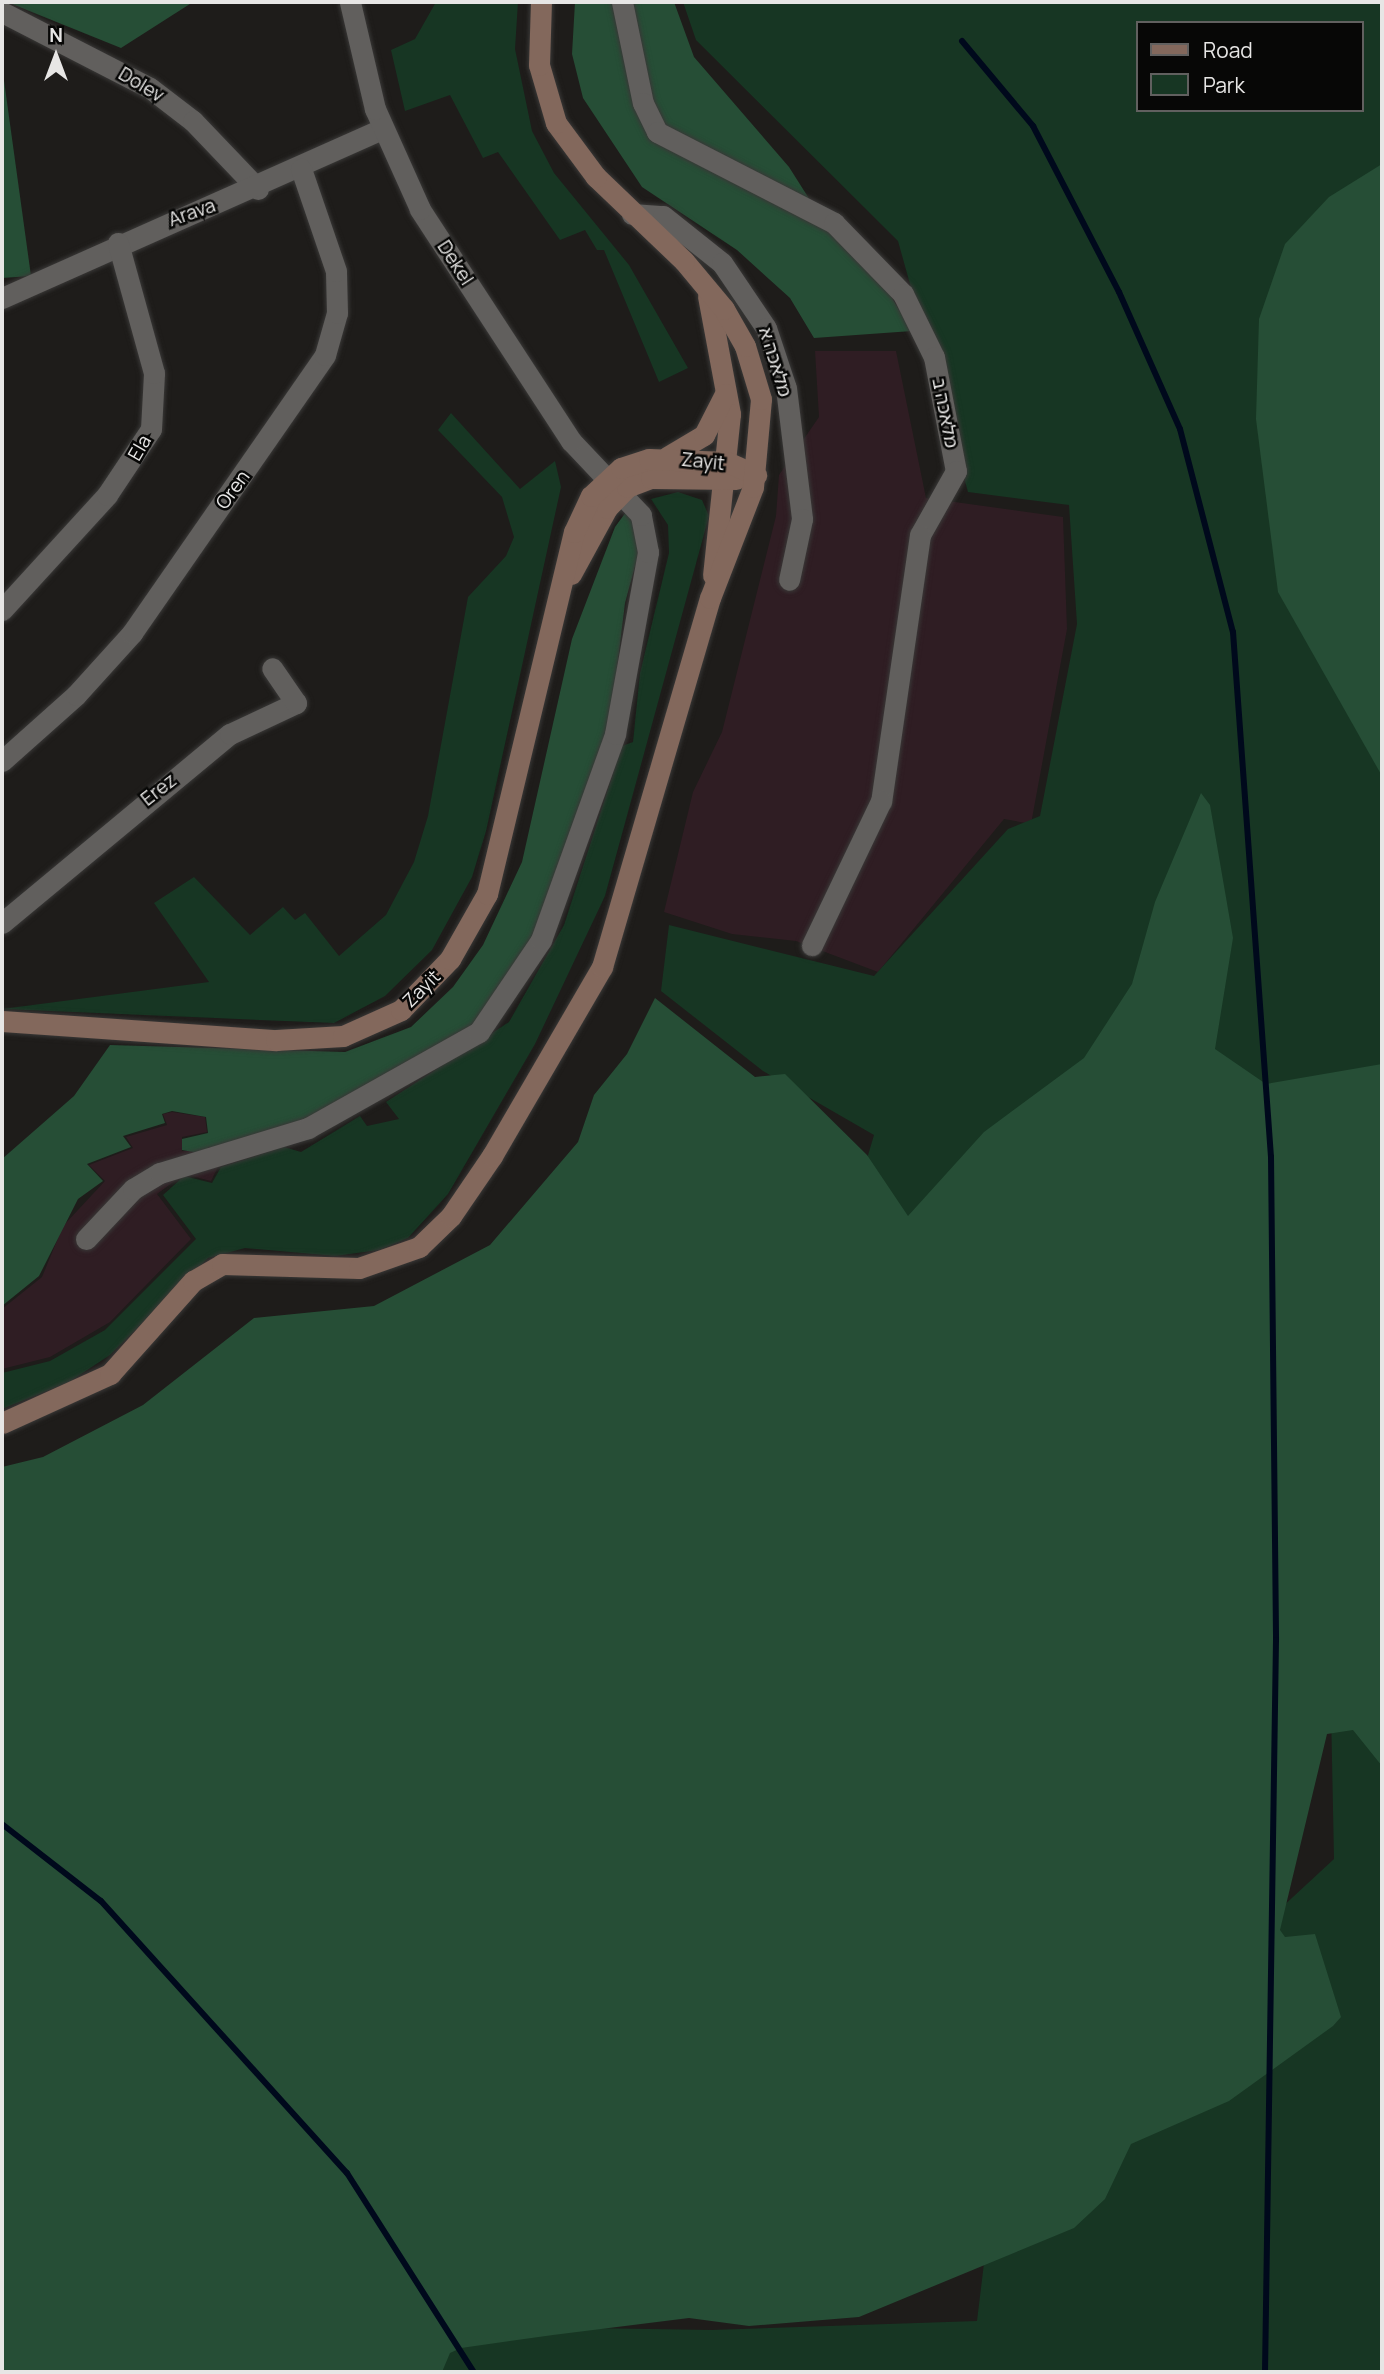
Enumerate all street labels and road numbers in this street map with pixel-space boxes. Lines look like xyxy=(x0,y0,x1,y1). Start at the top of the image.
street label: Dolev xyxy=(114,63,168,107)
street label: Arava xyxy=(165,194,219,232)
street label: Dekel xyxy=(432,236,478,290)
street label: מלאכה א xyxy=(754,324,796,400)
street label: מלאכה ב xyxy=(927,376,963,450)
street label: Ela xyxy=(124,431,156,465)
street label: Zayit xyxy=(680,448,726,476)
street label: Oren xyxy=(211,466,255,514)
street label: Erez xyxy=(137,769,181,811)
street label: Zayit xyxy=(398,965,446,1013)

